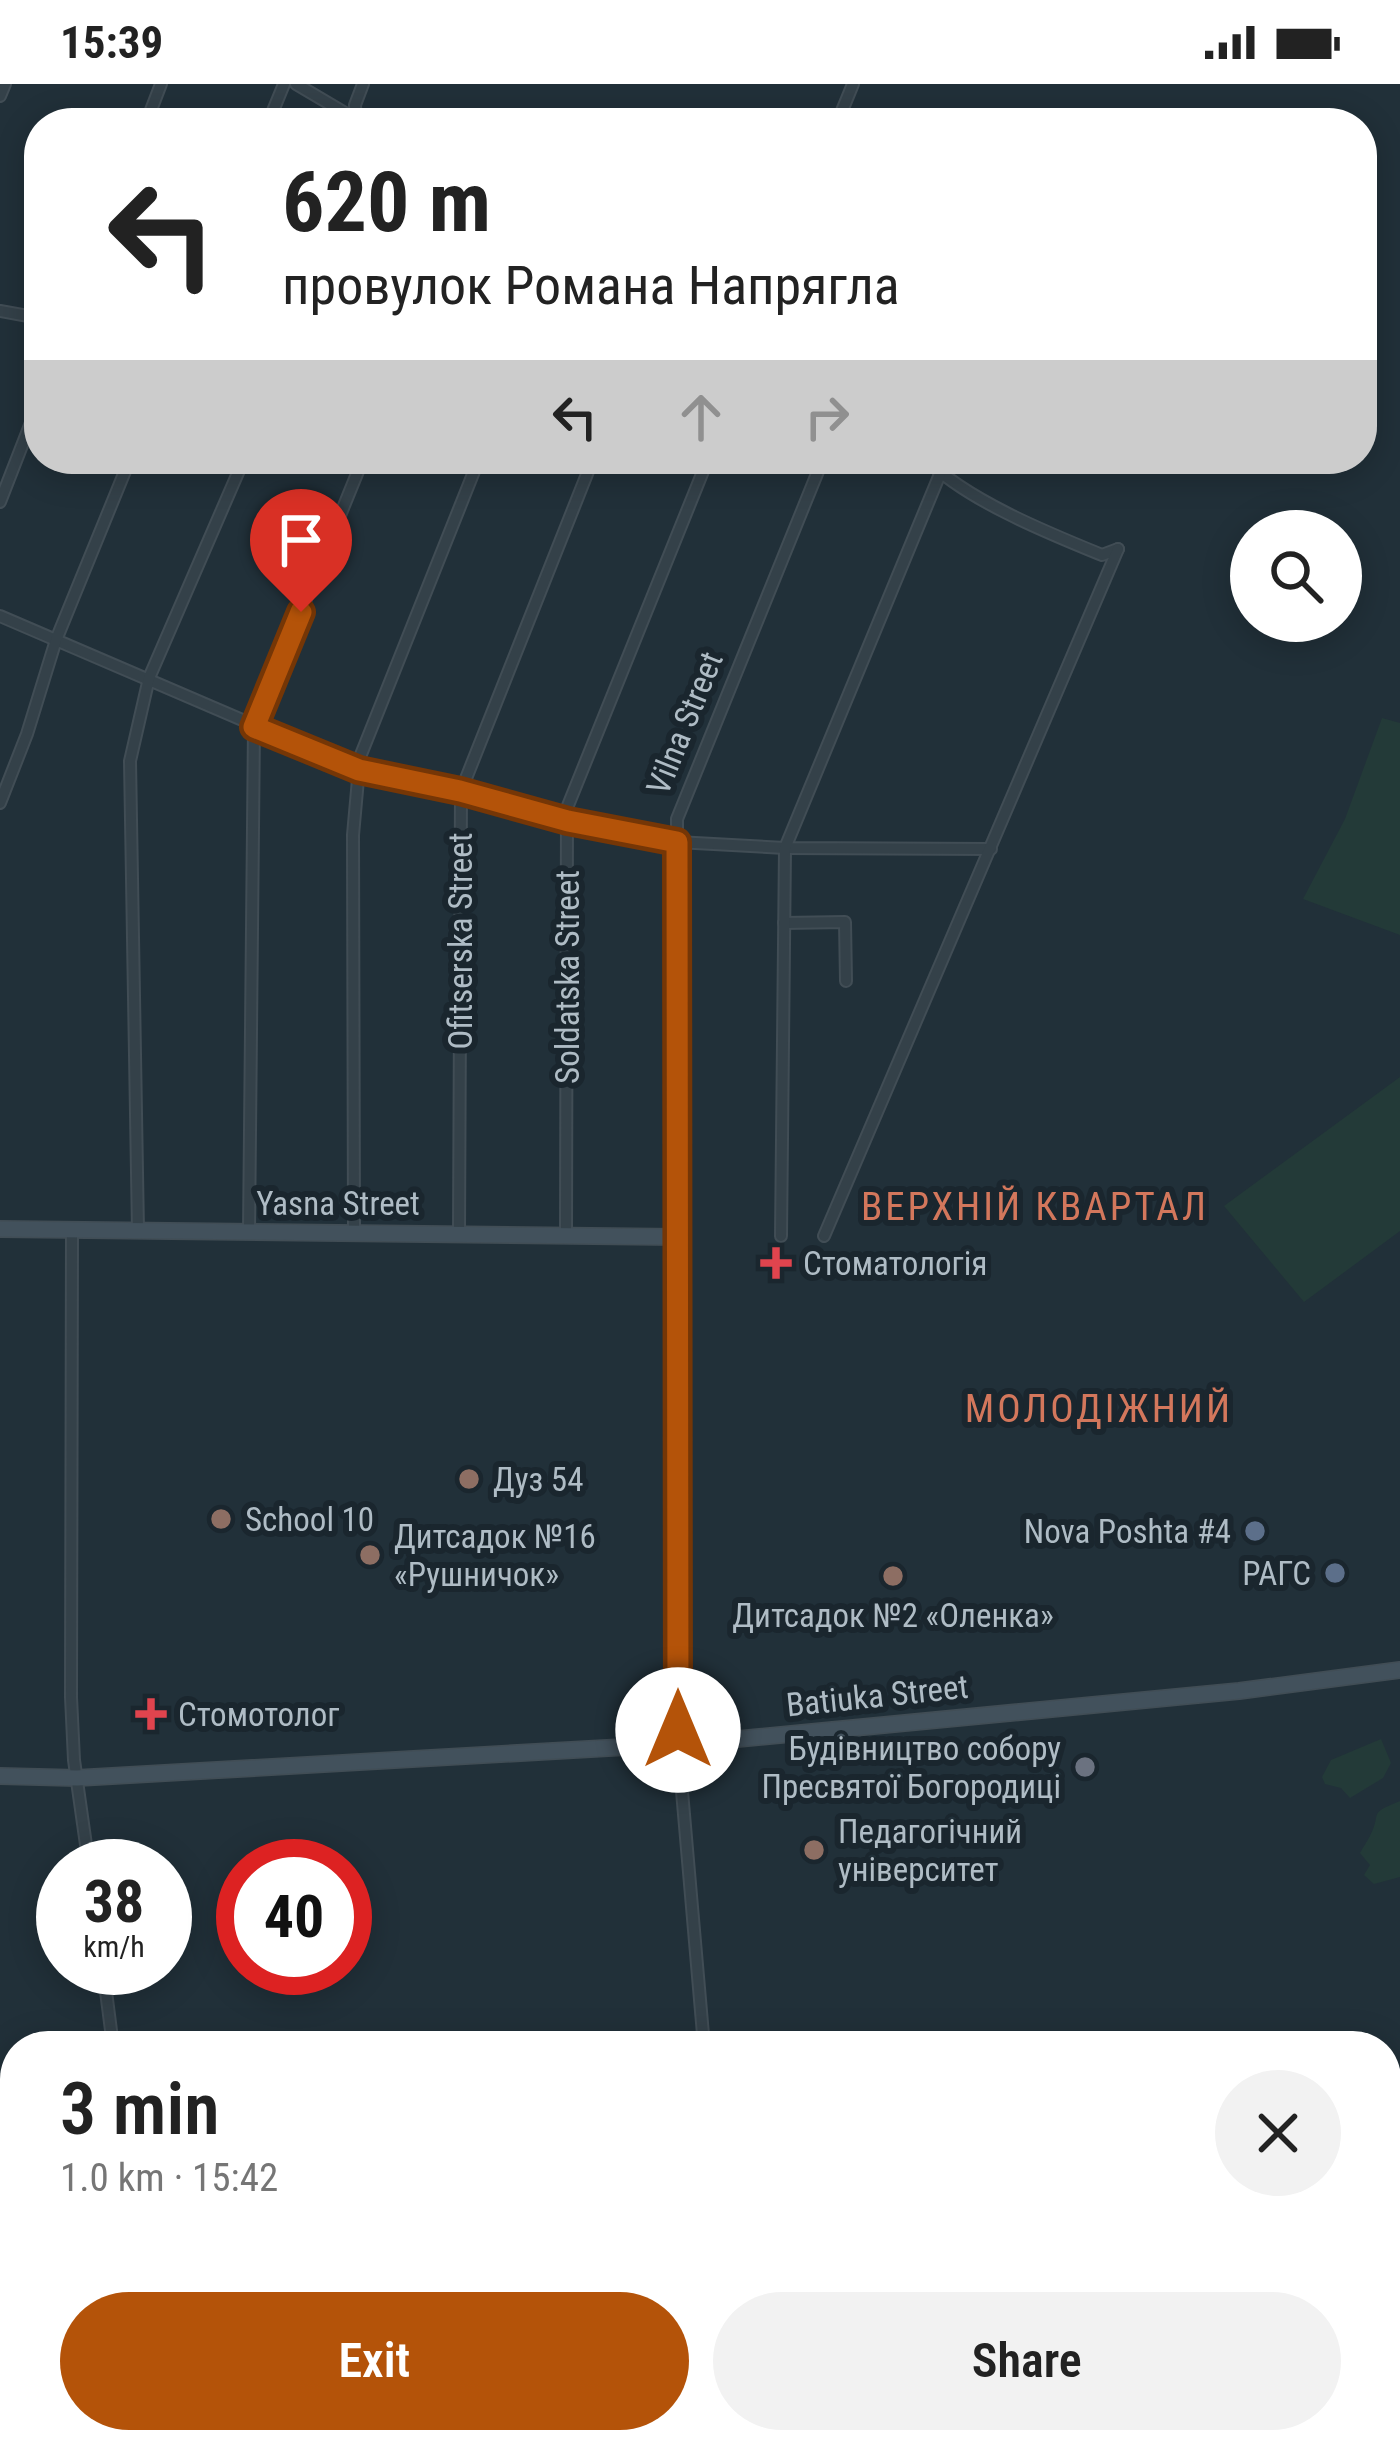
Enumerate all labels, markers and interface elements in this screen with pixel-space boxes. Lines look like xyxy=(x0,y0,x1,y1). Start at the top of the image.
text: 15:39 xyxy=(60,16,163,69)
text: 620 m xyxy=(282,153,491,252)
icon: left xyxy=(84,156,240,312)
text: провулок Романа Напрягла xyxy=(282,254,900,317)
icon: left xyxy=(542,384,608,450)
icon: ahead xyxy=(668,384,734,450)
icon: right xyxy=(794,384,860,450)
pin xyxy=(250,489,352,612)
icon: arrive xyxy=(268,507,334,573)
map controls xyxy=(1230,510,1362,642)
button: search xyxy=(1230,510,1362,642)
street label: Vilna Street xyxy=(638,646,731,800)
street label: Ofitserska Street xyxy=(441,833,480,1049)
street label: Soldatska Street xyxy=(548,870,587,1084)
street label: Yasna Street xyxy=(256,1184,420,1223)
district label: ВЕРХНІЙ КВАРТАЛ xyxy=(861,1184,1209,1230)
place label: Стоматологія xyxy=(803,1244,987,1283)
marker: Стоматологія xyxy=(760,1247,792,1279)
district label: МОЛОДІЖНИЙ xyxy=(965,1386,1233,1432)
place label: Дуз 54 xyxy=(493,1460,583,1499)
marker: Дуз 54 xyxy=(456,1466,482,1492)
place label: School 10 xyxy=(245,1500,374,1539)
marker: School 10 xyxy=(208,1506,234,1532)
place label: Nova Poshta #4 xyxy=(1024,1512,1231,1551)
place label: Дитсадок №16 «Рушничок» xyxy=(394,1517,596,1594)
marker: Nova Poshta #4 xyxy=(1242,1518,1268,1544)
marker: Дитсадок №16 «Рушничок» xyxy=(357,1542,383,1568)
place label: РАГС xyxy=(1242,1554,1311,1593)
marker: РАГС xyxy=(1322,1560,1348,1586)
marker: Дитсадок №2 «Оленка» xyxy=(880,1563,906,1589)
place label: Дитсадок №2 «Оленка» xyxy=(732,1596,1054,1635)
position arrow xyxy=(615,1667,741,1793)
street label: Batiuka Street xyxy=(784,1667,970,1724)
place label: Стомотолог xyxy=(178,1695,340,1734)
marker: Стомотолог xyxy=(135,1698,167,1730)
place label: Будівництво собору Пресвятої Богородиці xyxy=(761,1729,1061,1806)
marker: Будівництво собору Пресвятої Богородиці xyxy=(1072,1754,1098,1780)
place label: Педагогічний університет xyxy=(838,1812,1022,1889)
marker: Педагогічний університет xyxy=(801,1837,827,1863)
speed limit sign: 40 xyxy=(216,1839,372,1995)
text: 38 xyxy=(84,1866,144,1937)
text: km/h xyxy=(83,1929,145,1964)
text: 3 min xyxy=(60,2067,219,2152)
button: close xyxy=(1215,2070,1341,2196)
text: 1.0 km · 15:42 xyxy=(60,2155,278,2201)
button: Exit xyxy=(60,2292,689,2430)
button: Share xyxy=(713,2292,1341,2430)

